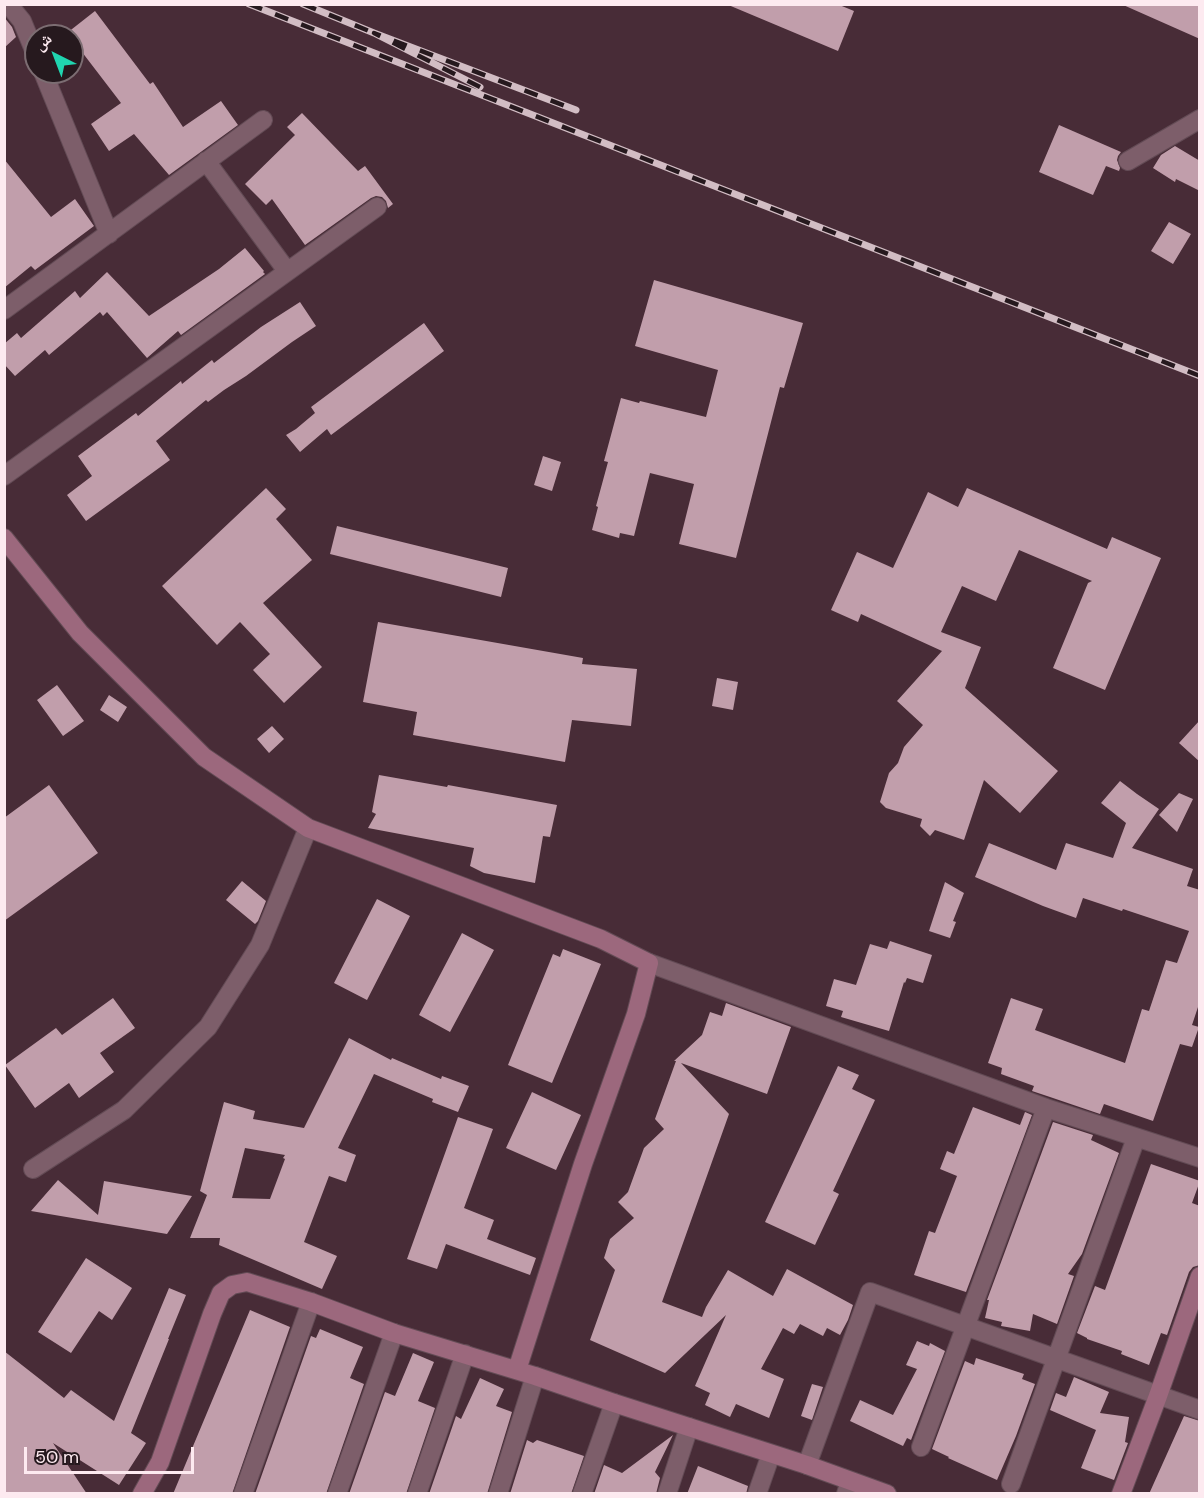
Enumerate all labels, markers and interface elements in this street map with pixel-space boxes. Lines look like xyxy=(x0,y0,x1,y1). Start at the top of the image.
north arrow xyxy=(24,24,84,84)
text: ش xyxy=(30,28,56,55)
scale bar xyxy=(27,1435,196,1473)
text: 50 m xyxy=(35,1445,79,1469)

